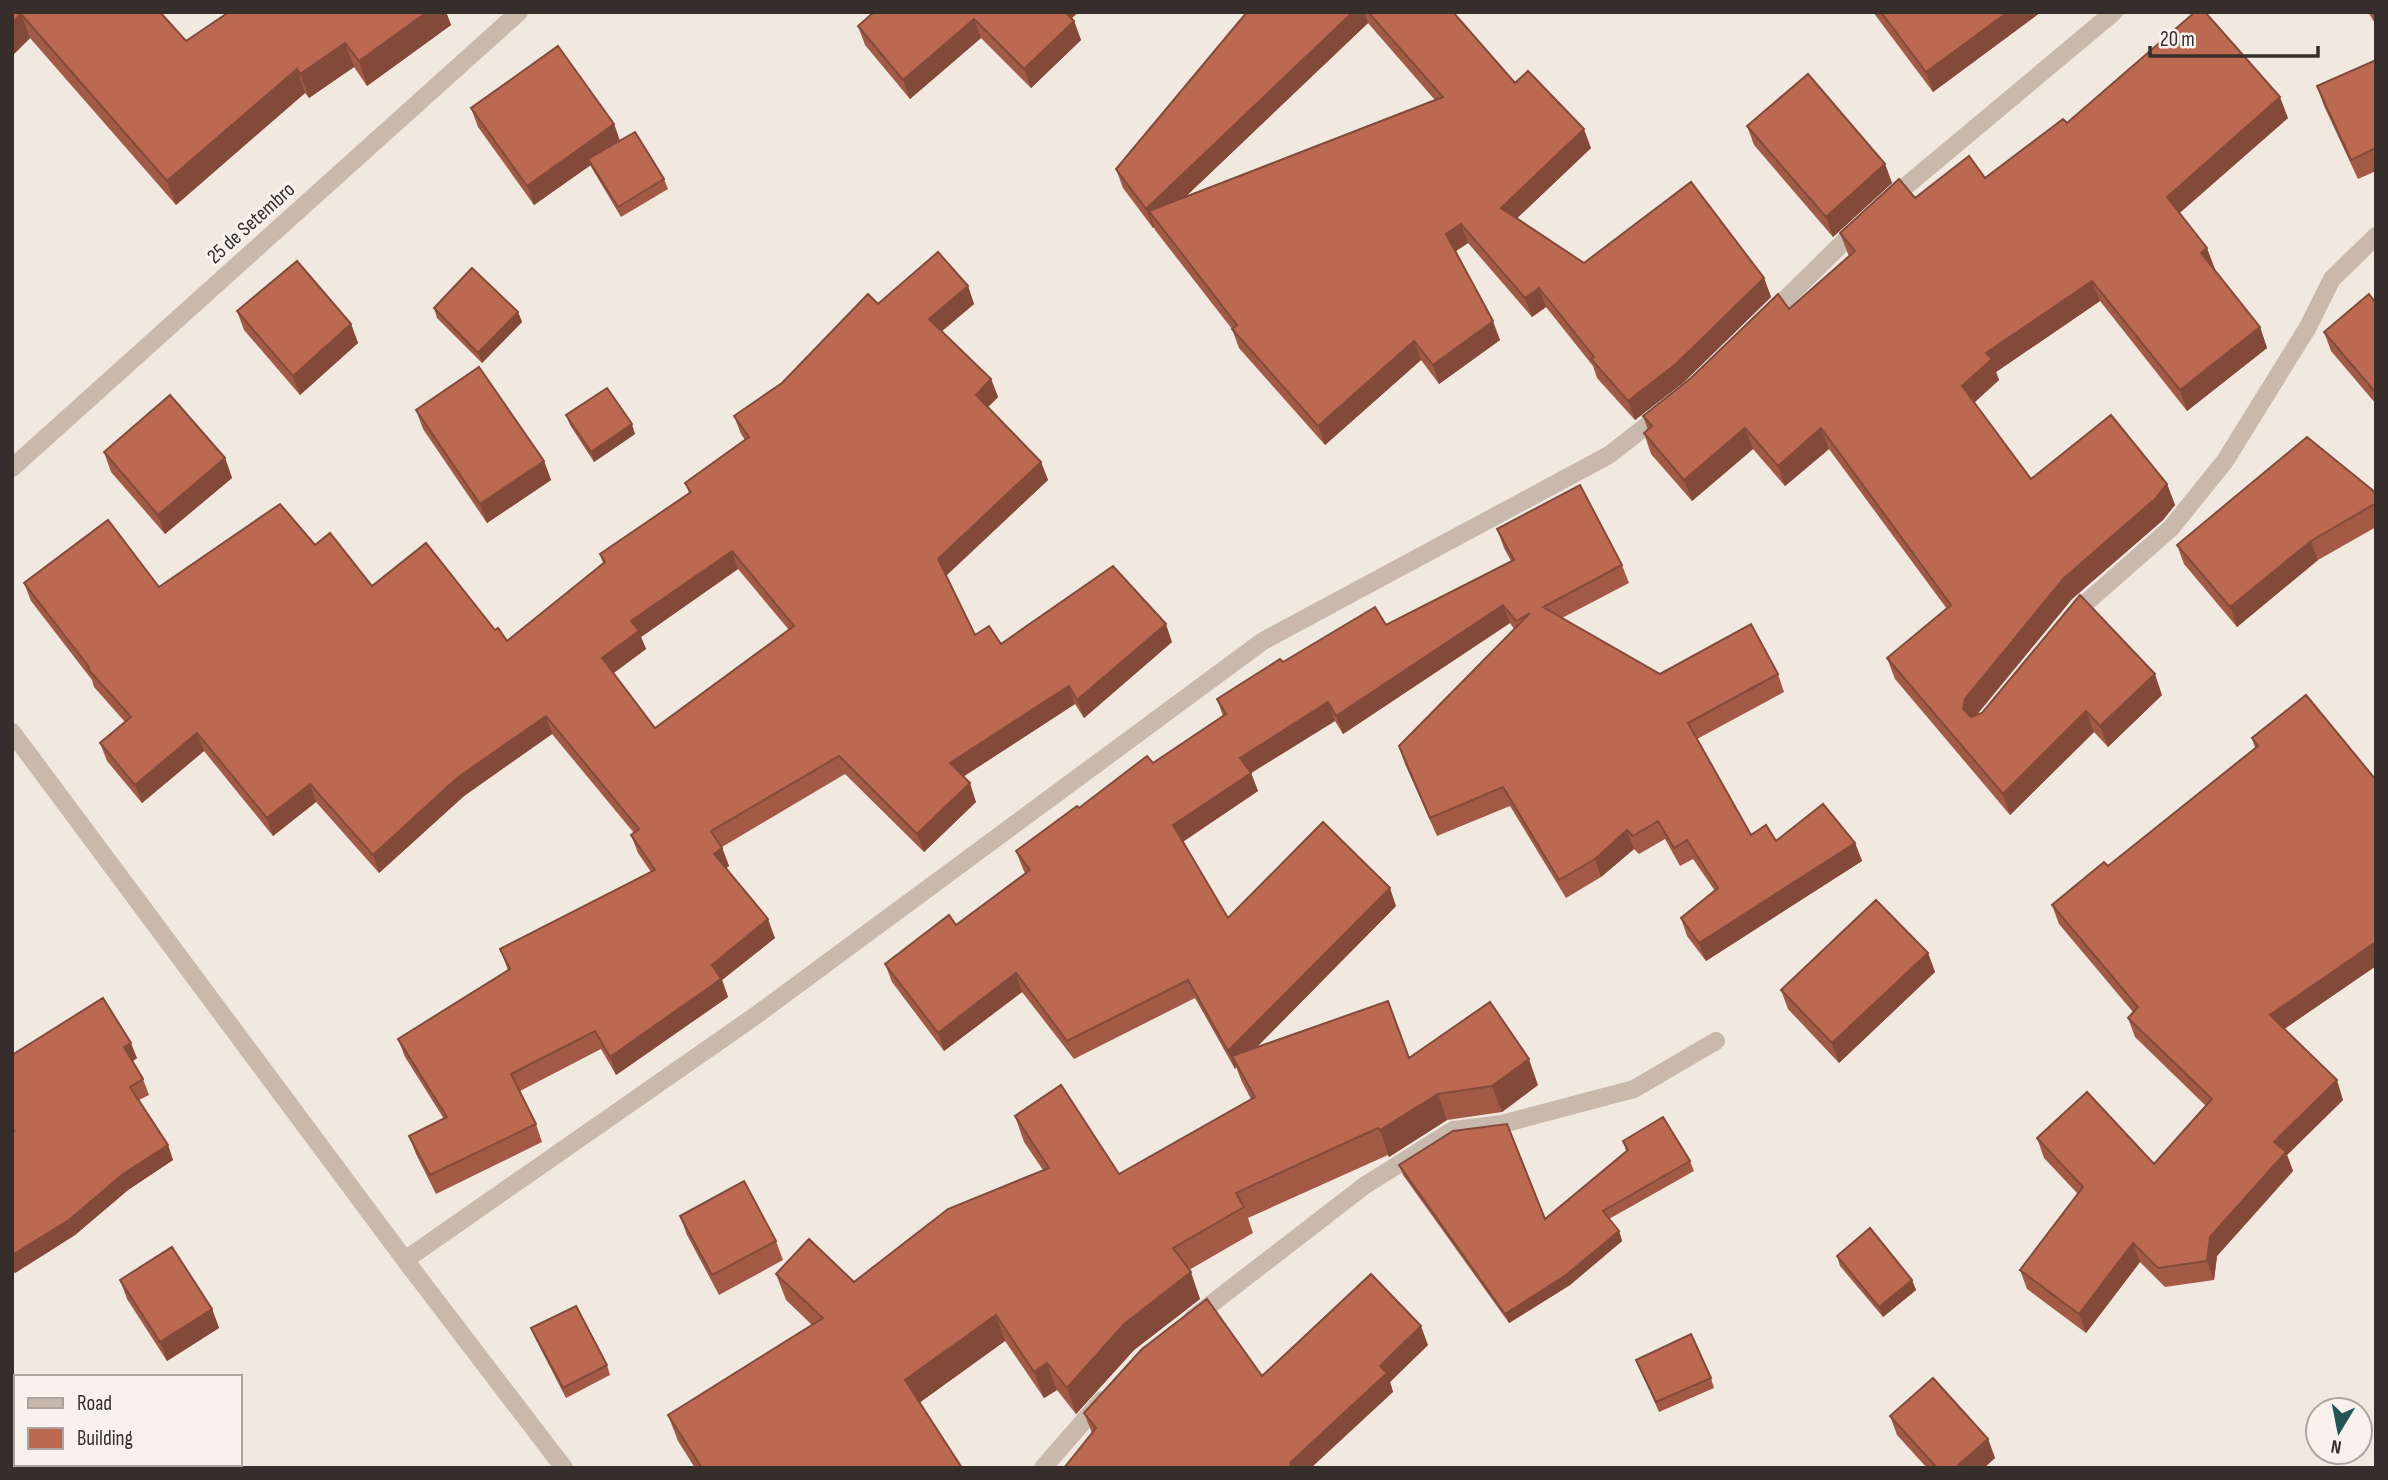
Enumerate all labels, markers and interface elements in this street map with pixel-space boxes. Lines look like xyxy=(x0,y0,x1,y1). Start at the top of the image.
scale bar xyxy=(2150,14,2318,58)
text: 20 m xyxy=(2160,27,2195,52)
street label: 25 de Setembro xyxy=(202,177,300,269)
legend xyxy=(14,1375,242,1466)
text: Road xyxy=(77,1391,112,1416)
north arrow xyxy=(2304,1396,2374,1466)
text: Building xyxy=(77,1426,133,1451)
text: N xyxy=(2329,1434,2343,1458)

